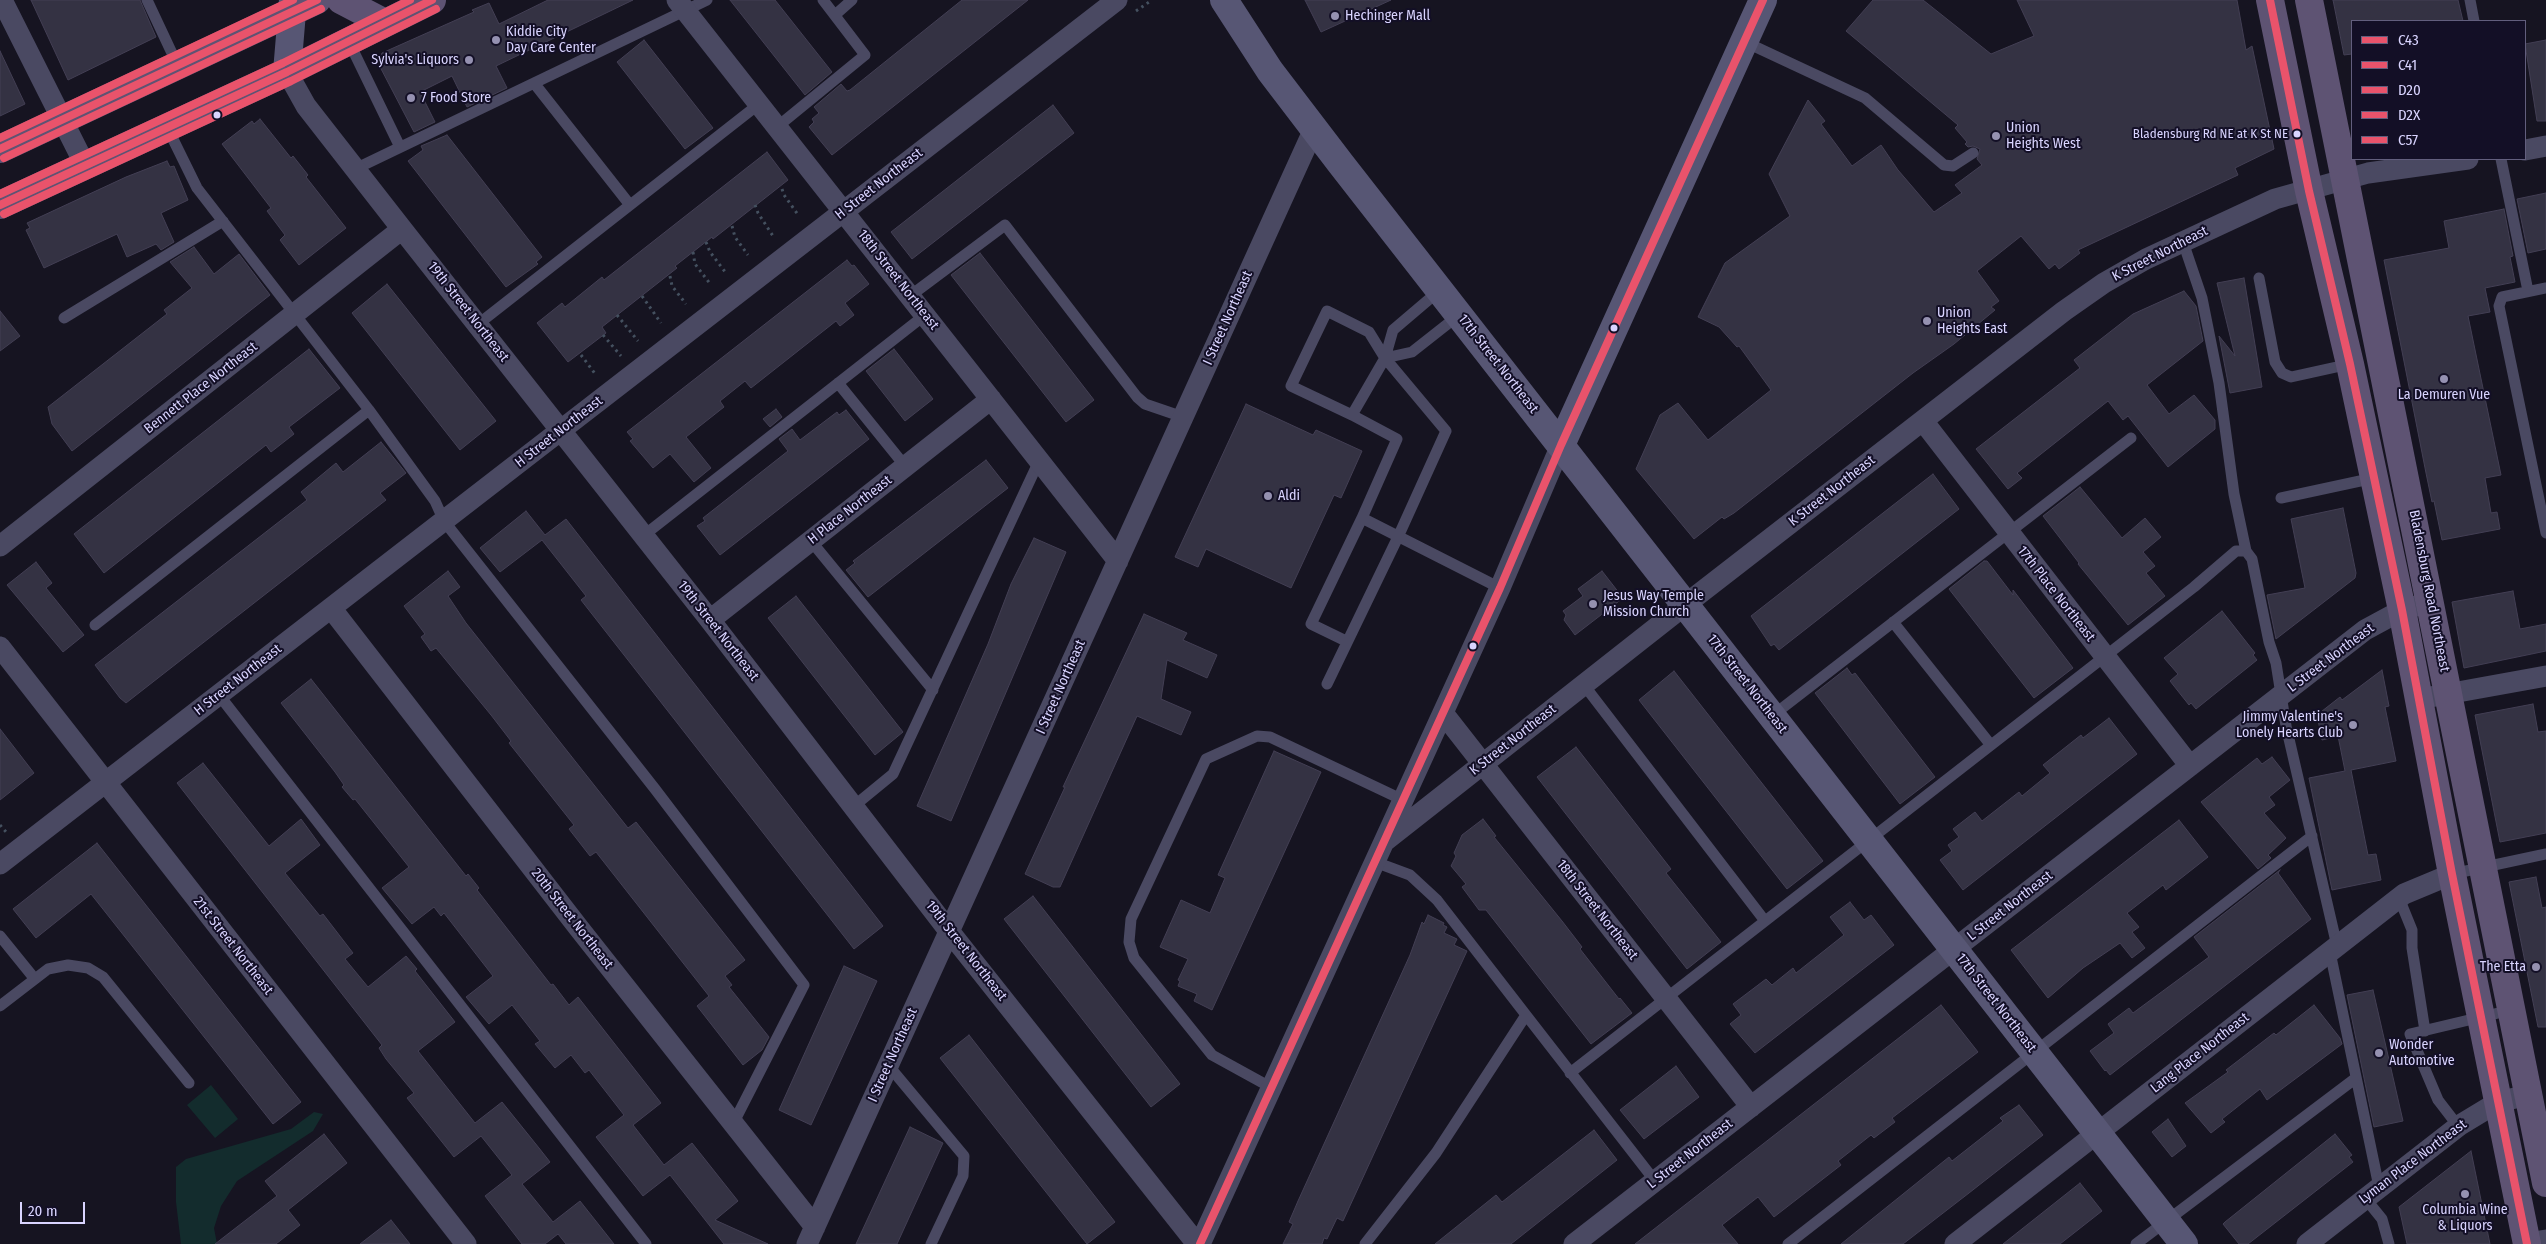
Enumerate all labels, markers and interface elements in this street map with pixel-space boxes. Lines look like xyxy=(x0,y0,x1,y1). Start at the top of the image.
place label: Hechinger Mall xyxy=(1345,8,1430,24)
marker: Hechinger Mall xyxy=(1329,10,1341,22)
legend xyxy=(2351,20,2526,160)
place label: Kiddie City Day Care Center xyxy=(506,24,596,56)
text: C43 xyxy=(2398,31,2419,49)
marker: Kiddie City Day Care Center xyxy=(490,34,502,46)
place label: Sylvia's Liquors xyxy=(371,52,459,68)
marker: Sylvia's Liquors xyxy=(463,54,475,66)
text: C41 xyxy=(2398,56,2417,74)
text: D20 xyxy=(2398,81,2421,99)
place label: 7 Food Store xyxy=(421,90,491,106)
marker: 7 Food Store xyxy=(405,92,417,104)
text: D2X xyxy=(2398,106,2420,124)
unlabelled marker xyxy=(212,110,222,120)
place label: Union Heights West xyxy=(2006,120,2081,152)
place label: Bladensburg Rd NE at K St NE xyxy=(2133,126,2288,142)
marker: Bladensburg Rd NE at K St NE xyxy=(2292,129,2302,139)
marker: Union Heights West xyxy=(1990,130,2002,142)
text: C57 xyxy=(2398,131,2418,149)
street label: H Street Northeast xyxy=(832,145,926,223)
street label: K Street Northeast xyxy=(2109,223,2211,285)
street label: 18th Street Northeast xyxy=(854,227,942,333)
street label: 19th Street Northeast xyxy=(424,259,512,365)
street label: I Street Northeast xyxy=(1200,268,1256,368)
place label: Union Heights East xyxy=(1937,305,2007,338)
street label: 17th Street Northeast xyxy=(1454,311,1542,417)
marker: Union Heights East xyxy=(1921,315,1933,327)
unlabelled marker xyxy=(1609,323,1619,333)
street label: Bennett Place Northeast xyxy=(141,339,261,437)
marker: La Demuren Vue xyxy=(2438,373,2450,385)
place label: La Demuren Vue xyxy=(2398,387,2490,403)
street label: H Street Northeast xyxy=(512,393,606,471)
street label: K Street Northeast xyxy=(1785,452,1879,530)
street label: H Place Northeast xyxy=(805,472,895,548)
place label: Aldi xyxy=(1278,488,1300,504)
marker: Aldi xyxy=(1262,490,1274,502)
street label: Bladensburg Road Northeast xyxy=(2405,509,2453,673)
street label: 17th Place Northeast xyxy=(2013,543,2099,645)
street label: 19th Street Northeast xyxy=(674,578,762,684)
place label: Jesus Way Temple Mission Church xyxy=(1603,588,1704,620)
marker: Jesus Way Temple Mission Church xyxy=(1587,598,1599,610)
street label: L Street Northeast xyxy=(2284,620,2378,696)
street label: 17th Street Northeast xyxy=(1703,631,1791,737)
street label: I Street Northeast xyxy=(1033,637,1089,737)
street label: H Street Northeast xyxy=(191,641,285,719)
unlabelled marker xyxy=(1468,641,1478,651)
street label: K Street Northeast xyxy=(1466,701,1560,779)
place label: Jimmy Valentine's Lonely Hearts Club xyxy=(2236,709,2343,742)
marker: Jimmy Valentine's Lonely Hearts Club xyxy=(2347,719,2359,731)
street label: 18th Street Northeast xyxy=(1553,857,1641,963)
street label: 20th Street Northeast xyxy=(527,865,617,973)
street label: L Street Northeast xyxy=(1964,867,2056,945)
street label: 21st Street Northeast xyxy=(190,894,276,998)
street label: 19th Street Northeast xyxy=(922,898,1010,1004)
street label: 17th Street Northeast xyxy=(1952,950,2040,1056)
place label: The Etta xyxy=(2480,959,2526,975)
marker: The Etta xyxy=(2530,961,2542,973)
street label: I Street Northeast xyxy=(865,1005,921,1105)
street label: Lang Place Northeast xyxy=(2147,1009,2253,1097)
place label: Wonder Automotive xyxy=(2389,1037,2455,1070)
marker: Wonder Automotive xyxy=(2373,1047,2385,1059)
street label: L Street Northeast xyxy=(1644,1115,1736,1193)
street label: Lyman Place Northeast xyxy=(2356,1116,2470,1208)
marker: Columbia Wine & Liquors xyxy=(2459,1188,2471,1200)
scale bar xyxy=(22,1192,88,1224)
text: 20 m xyxy=(28,1202,58,1220)
place label: Columbia Wine & Liquors xyxy=(2422,1202,2508,1234)

